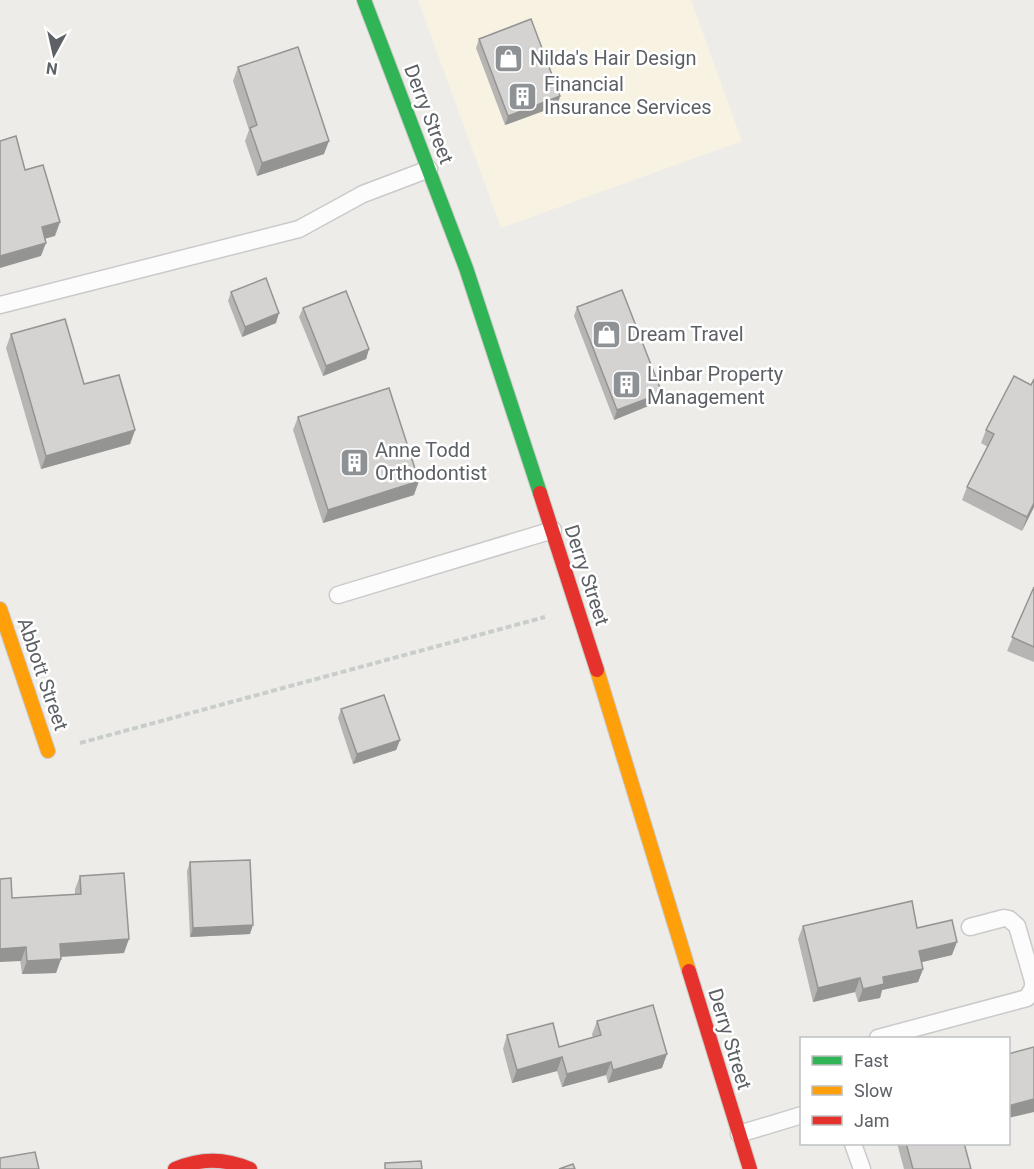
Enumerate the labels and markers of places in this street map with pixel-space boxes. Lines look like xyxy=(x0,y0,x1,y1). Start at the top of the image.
shop icon: Nilda's Hair Design xyxy=(493,42,525,74)
place label: Nilda's Hair Design xyxy=(530,46,696,70)
place label: Financial Insurance Services xyxy=(544,72,712,119)
building icon: Financial Insurance Services xyxy=(507,80,539,112)
shop icon: Dream Travel xyxy=(590,318,622,350)
place label: Dream Travel xyxy=(627,322,744,346)
place label: Linbar Property Management xyxy=(647,362,784,409)
building icon: Linbar Property Management xyxy=(610,369,642,401)
place label: Anne Todd Orthodontist xyxy=(375,438,487,485)
building icon: Anne Todd Orthodontist xyxy=(338,446,370,478)

